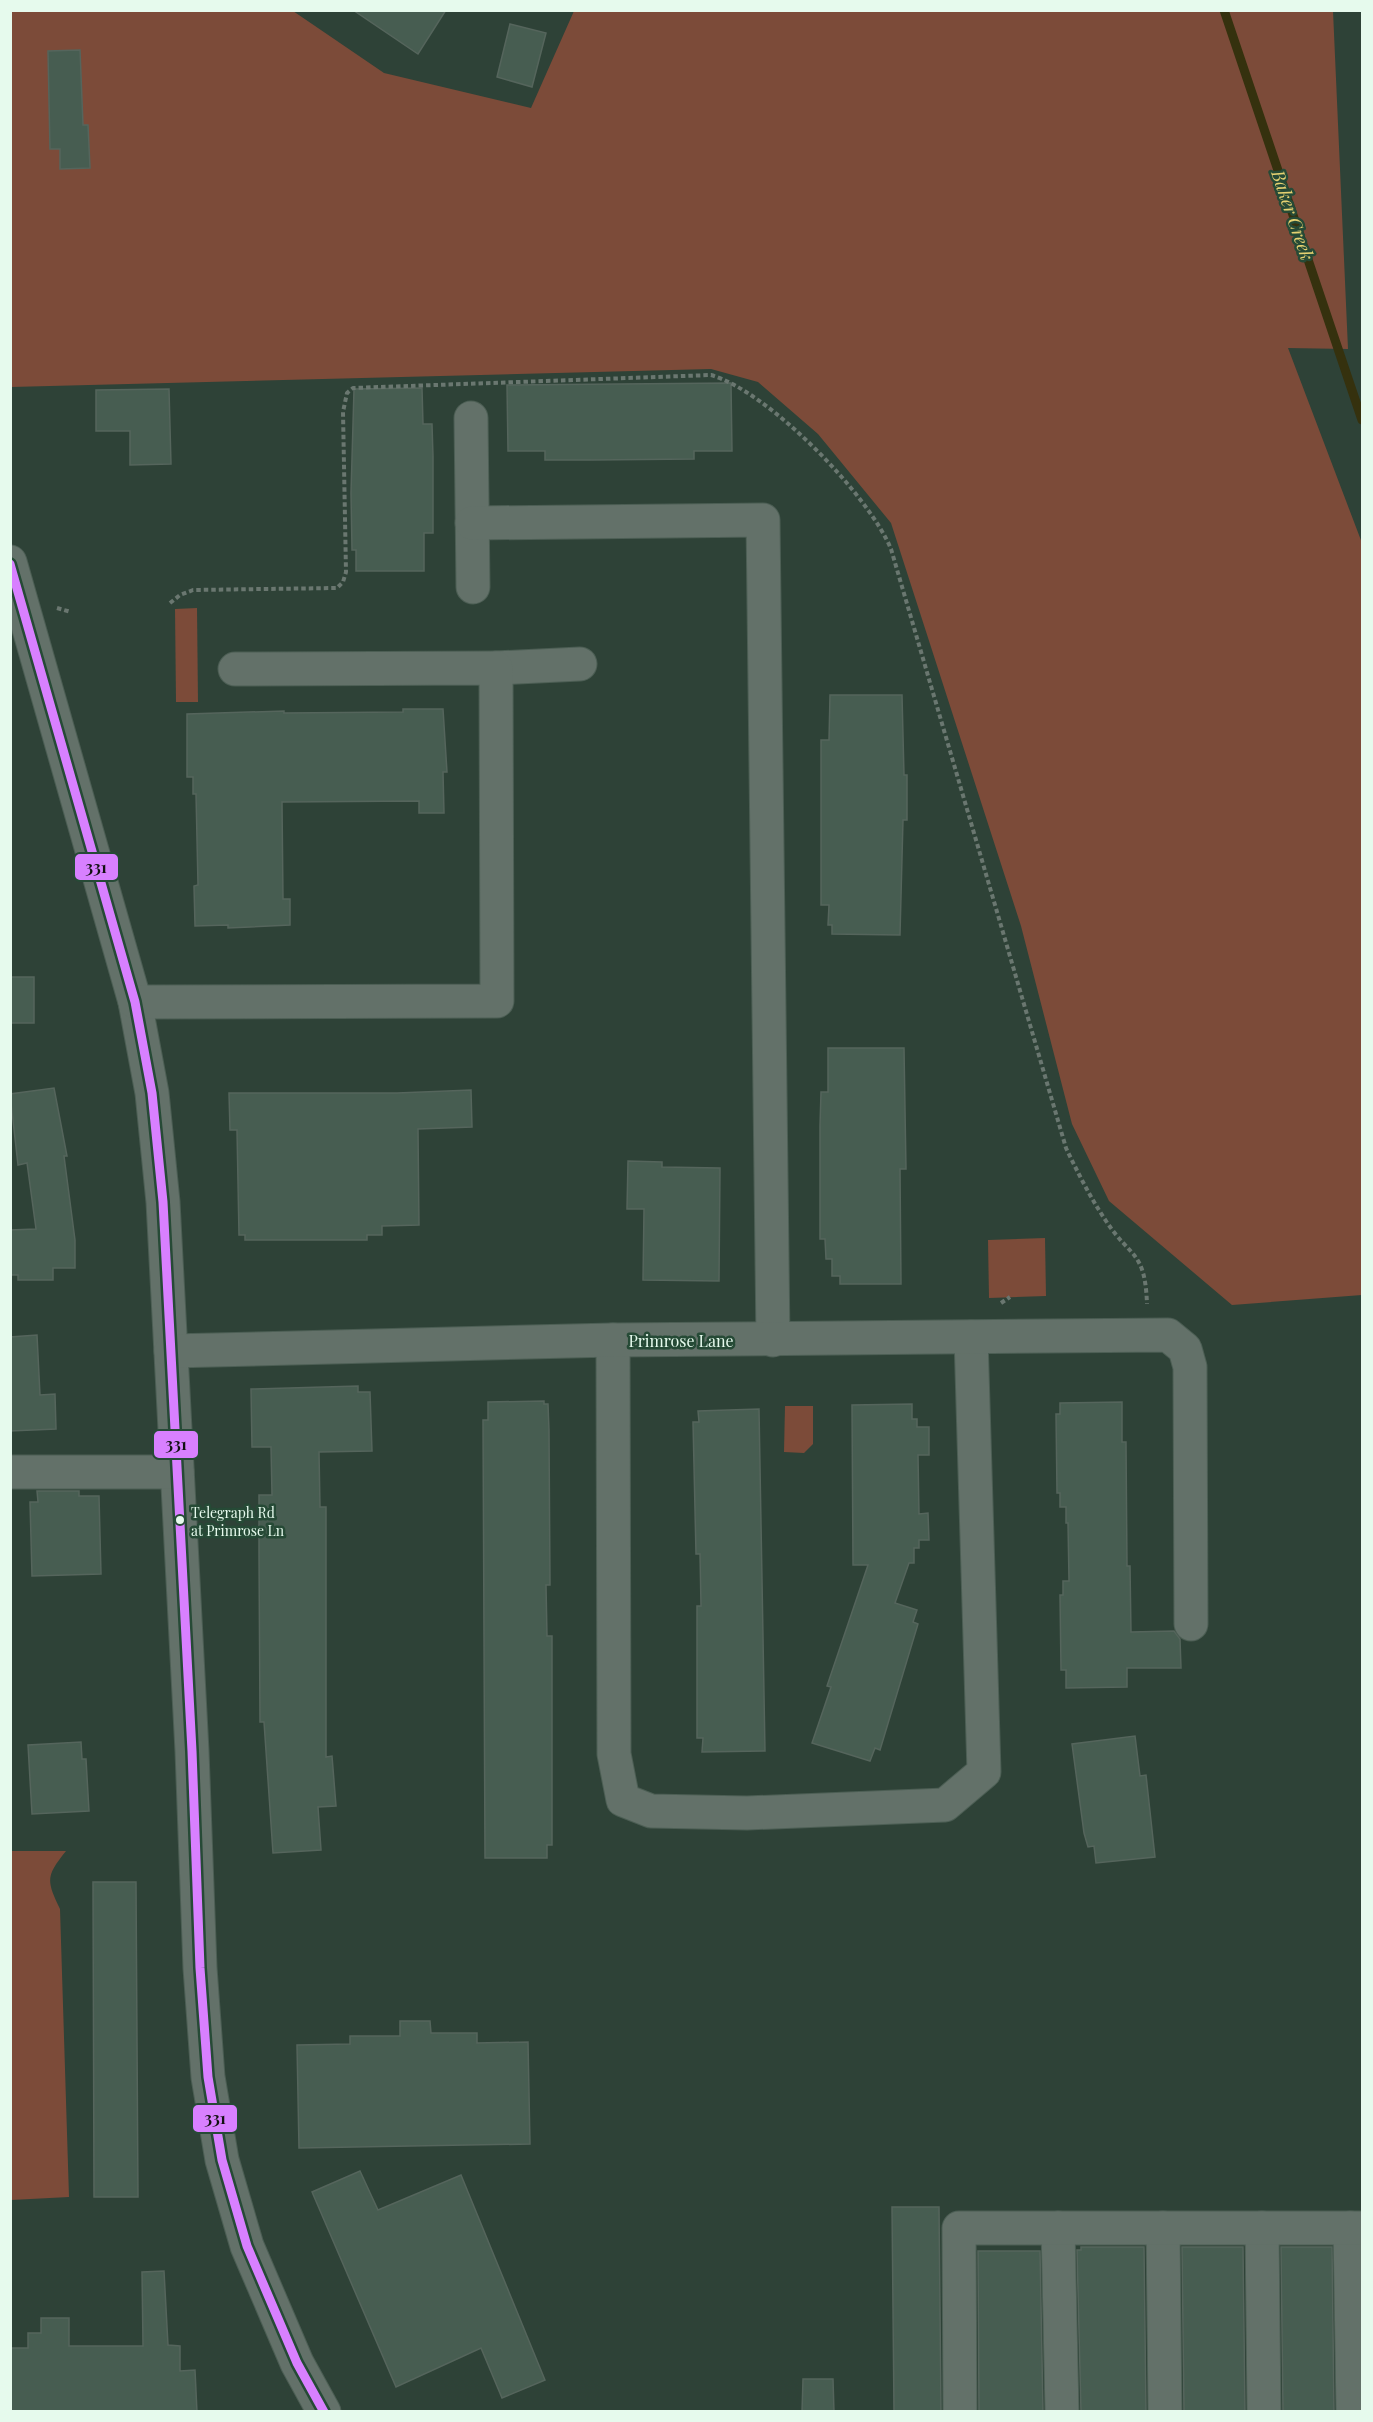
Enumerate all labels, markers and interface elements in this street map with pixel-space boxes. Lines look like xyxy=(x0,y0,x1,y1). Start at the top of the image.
water label: Baker Creek xyxy=(1266,166,1320,263)
line badge: 331 xyxy=(74,853,119,881)
text: 331 xyxy=(85,856,107,877)
street label: Primrose Lane xyxy=(628,1330,734,1351)
line badge: 331 xyxy=(153,1430,199,1459)
text: 331 xyxy=(165,1433,187,1454)
place label: Telegraph Rd at Primrose Ln xyxy=(191,1503,285,1540)
marker: Telegraph Rd at Primrose Ln xyxy=(174,1514,186,1526)
line badge: 331 xyxy=(192,2104,238,2133)
text: 331 xyxy=(204,2107,226,2128)

